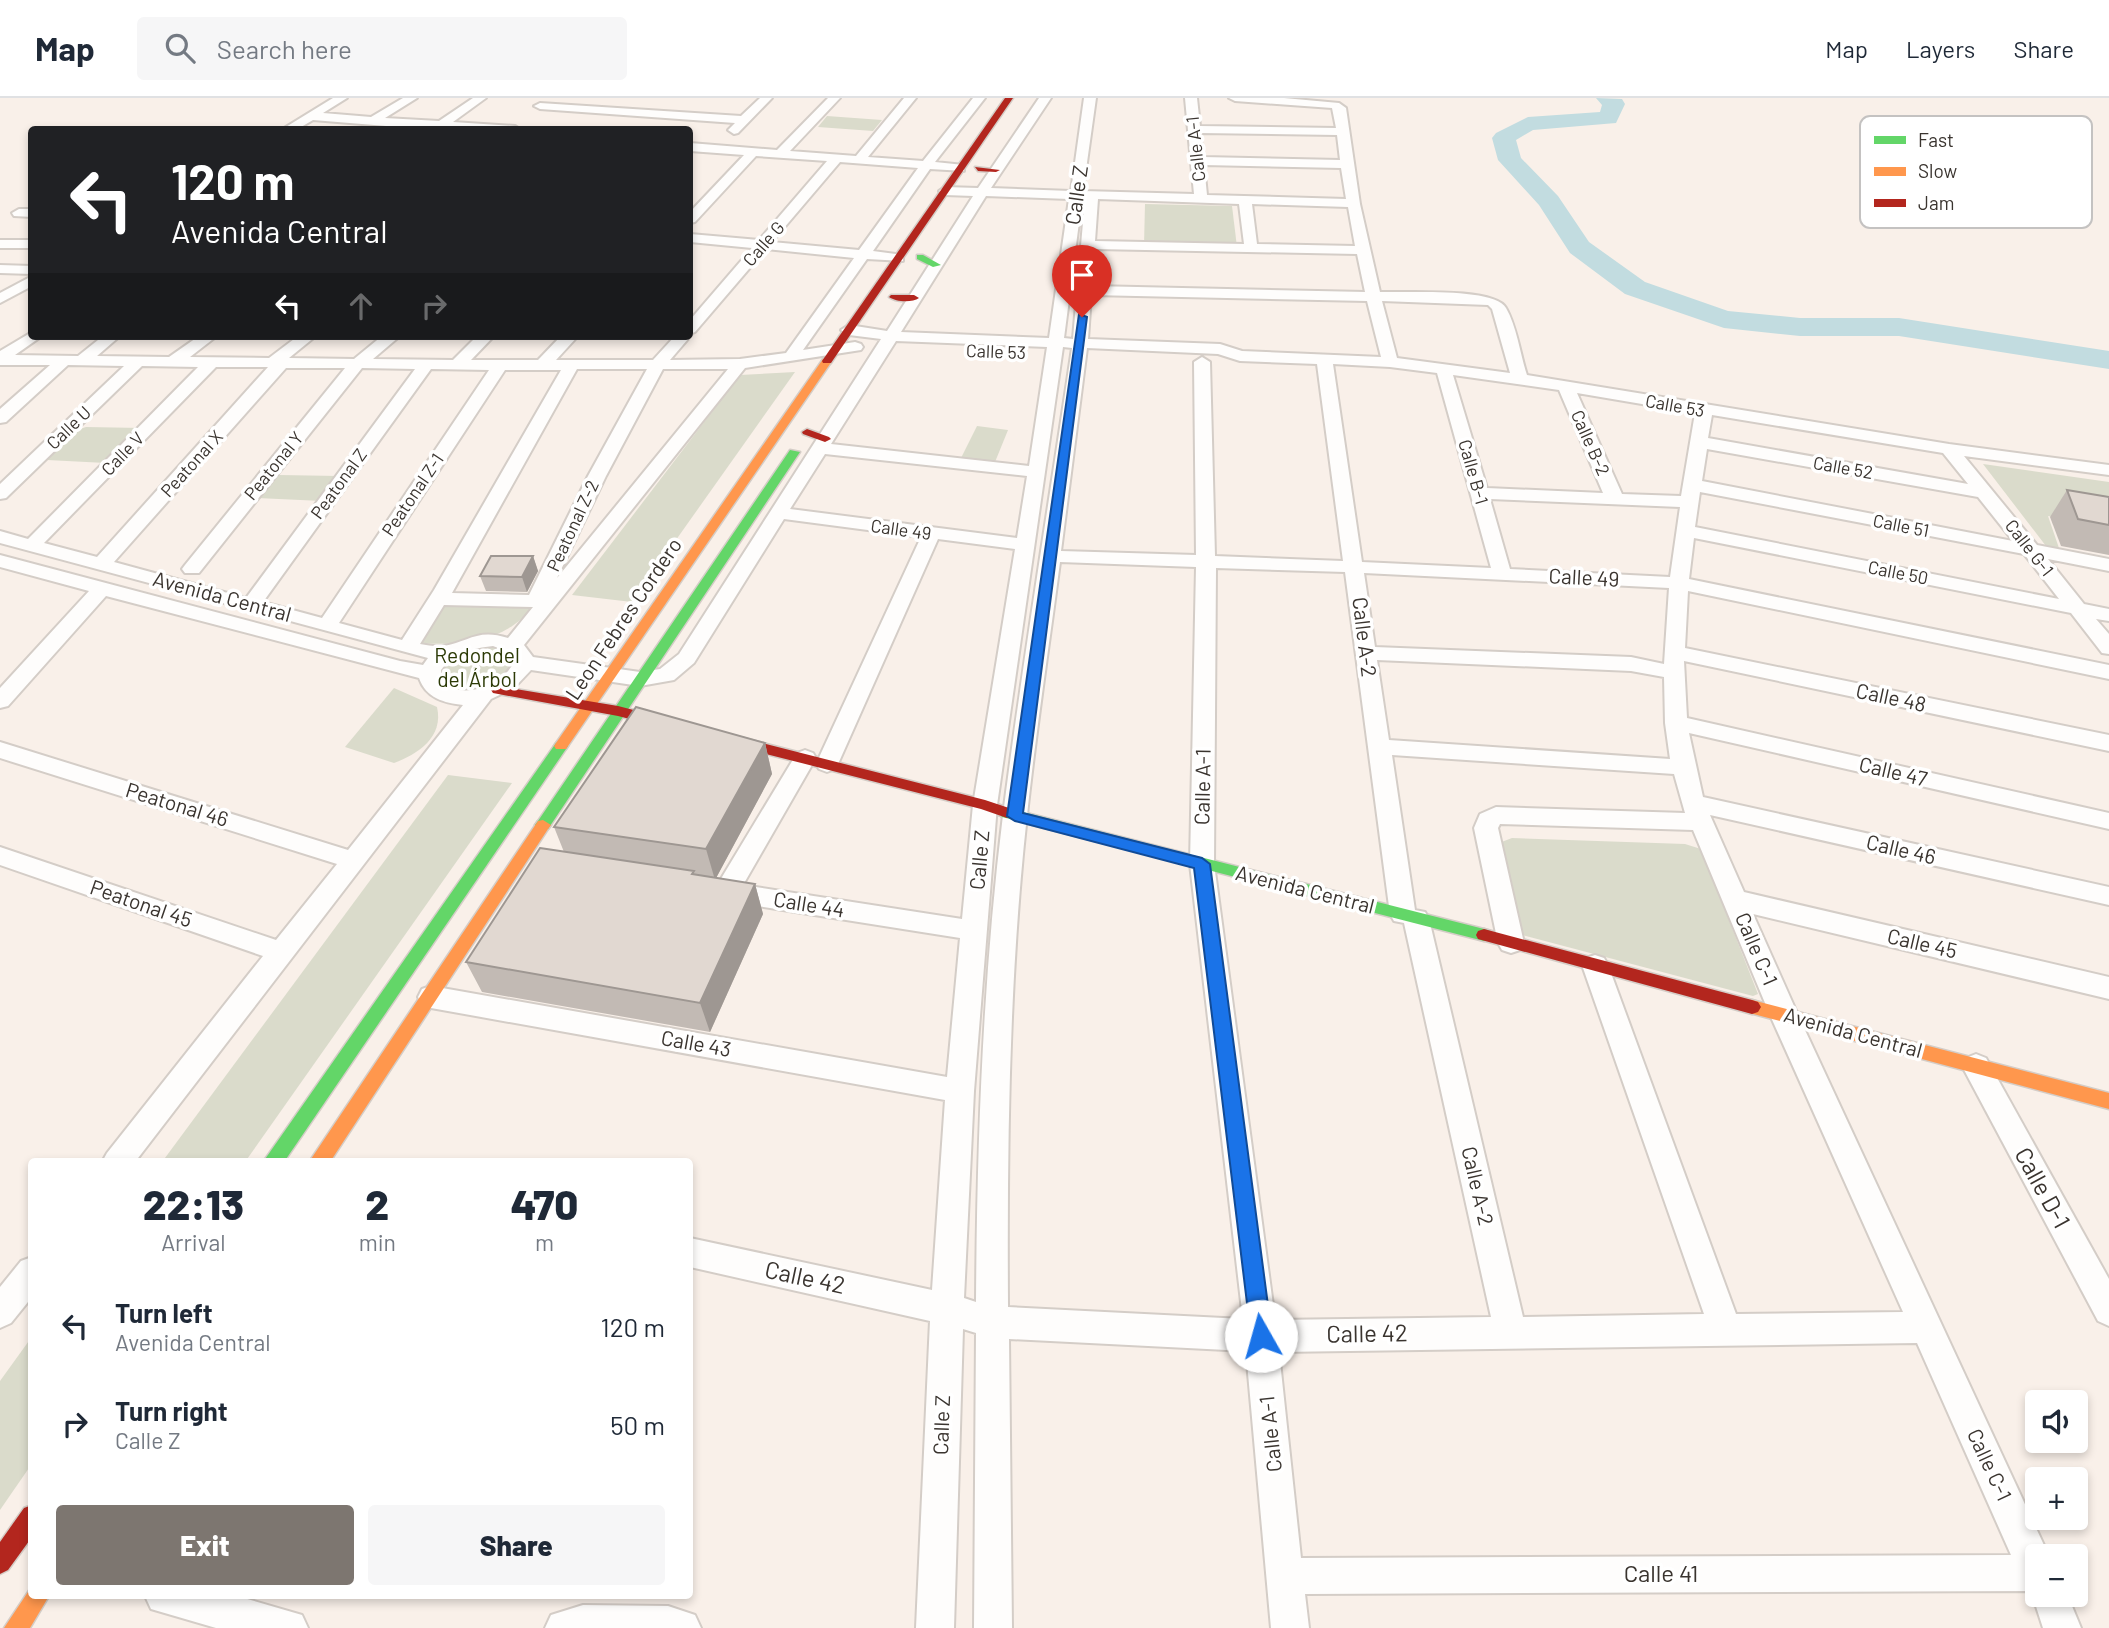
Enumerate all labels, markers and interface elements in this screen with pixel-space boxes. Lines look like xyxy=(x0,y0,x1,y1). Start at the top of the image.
search box xyxy=(137,17,627,80)
text: Map xyxy=(35,28,95,68)
icon: search xyxy=(161,29,199,67)
text: Search here xyxy=(217,33,352,64)
text: Map xyxy=(1825,34,1868,63)
text: Layers xyxy=(1906,34,1975,63)
text: Share xyxy=(2013,34,2074,63)
street label: Calle A-1 xyxy=(1181,115,1209,183)
legend xyxy=(1860,116,2092,228)
text: Fast xyxy=(1918,128,1954,151)
text: 120 m xyxy=(171,151,294,210)
icon: left xyxy=(56,154,147,245)
text: Slow xyxy=(1918,159,1957,182)
street label: Calle Z xyxy=(1059,163,1092,226)
text: Jam xyxy=(1918,191,1954,214)
text: Avenida Central xyxy=(171,211,388,249)
street label: Calle G xyxy=(738,216,789,270)
pin xyxy=(1052,245,1112,317)
icon: arrive xyxy=(1063,256,1101,294)
icon: left xyxy=(269,287,307,325)
icon: ahead xyxy=(342,287,380,325)
icon: right xyxy=(415,287,453,325)
street label: Calle 53 xyxy=(966,339,1026,363)
street label: Calle 53 xyxy=(1644,389,1707,421)
street label: Calle U xyxy=(42,401,95,454)
street label: Calle B-2 xyxy=(1567,406,1615,479)
street label: Peatonal X xyxy=(156,425,227,501)
street label: Calle V xyxy=(96,427,149,480)
street label: Peatonal Y xyxy=(239,427,308,504)
street label: Calle B-1 xyxy=(1454,437,1494,507)
street label: Peatonal Z xyxy=(305,444,371,523)
street label: Peatonal Z-1 xyxy=(376,449,448,540)
street label: Calle 52 xyxy=(1812,451,1875,483)
street label: Peatonal Z-2 xyxy=(541,476,603,575)
street label: Calle 51 xyxy=(1871,509,1931,541)
street label: Calle 49 xyxy=(870,514,933,544)
street label: Calle G-1 xyxy=(2001,515,2059,580)
street label: Leon Febres Cordero xyxy=(559,532,686,704)
street label: Calle 50 xyxy=(1866,555,1930,589)
street label: Calle 49 xyxy=(1548,562,1620,591)
street label: Avenida Central xyxy=(151,565,294,626)
street label: Calle A-2 xyxy=(1348,595,1383,678)
park label: Redondel del Árbol xyxy=(434,642,520,691)
street label: Calle 48 xyxy=(1854,677,1929,716)
street label: Calle A-1 xyxy=(1188,749,1215,825)
street label: Calle 47 xyxy=(1857,751,1930,791)
street label: Peatonal 46 xyxy=(123,776,232,831)
street label: Calle 46 xyxy=(1864,828,1939,869)
street label: Calle Z xyxy=(963,829,994,891)
street label: Avenida Central xyxy=(1233,859,1377,918)
street label: Peatonal 45 xyxy=(87,874,196,932)
street label: Calle 44 xyxy=(772,886,847,921)
street label: Calle C-1 xyxy=(1731,908,1784,989)
street label: Calle 45 xyxy=(1885,922,1960,963)
street label: Avenida Central xyxy=(1782,1001,1925,1062)
street label: Calle 43 xyxy=(659,1024,733,1061)
street label: Calle D-1 xyxy=(2009,1142,2077,1233)
street label: Calle A-2 xyxy=(1457,1144,1500,1228)
text: 22:13 xyxy=(143,1178,244,1228)
text: 2 xyxy=(365,1178,389,1228)
text: 470 xyxy=(511,1178,578,1228)
text: Arrival xyxy=(161,1228,225,1256)
text: min xyxy=(359,1228,396,1256)
text: m xyxy=(535,1228,554,1256)
street label: Calle 42 xyxy=(762,1254,848,1299)
text: Turn left xyxy=(115,1297,213,1328)
position arrow xyxy=(1224,1299,1298,1373)
icon: left xyxy=(56,1307,94,1345)
text: 120 m xyxy=(601,1311,665,1342)
street label: Calle 42 xyxy=(1326,1317,1408,1348)
text: Avenida Central xyxy=(115,1328,271,1356)
map controls xyxy=(2025,1390,2088,1607)
button: sound xyxy=(2025,1390,2088,1453)
text: Turn right xyxy=(115,1395,228,1426)
street label: Calle Z xyxy=(927,1395,954,1455)
street label: Calle A-1 xyxy=(1253,1395,1286,1473)
icon: right xyxy=(56,1405,94,1443)
text: 50 m xyxy=(610,1409,665,1440)
street label: Calle C-1 xyxy=(1963,1424,2018,1504)
text: Calle Z xyxy=(115,1426,181,1454)
button: + xyxy=(2025,1467,2088,1530)
button: Exit xyxy=(56,1505,354,1585)
button: Share xyxy=(368,1505,665,1585)
button: − xyxy=(2025,1544,2088,1607)
street label: Calle 41 xyxy=(1624,1558,1698,1587)

